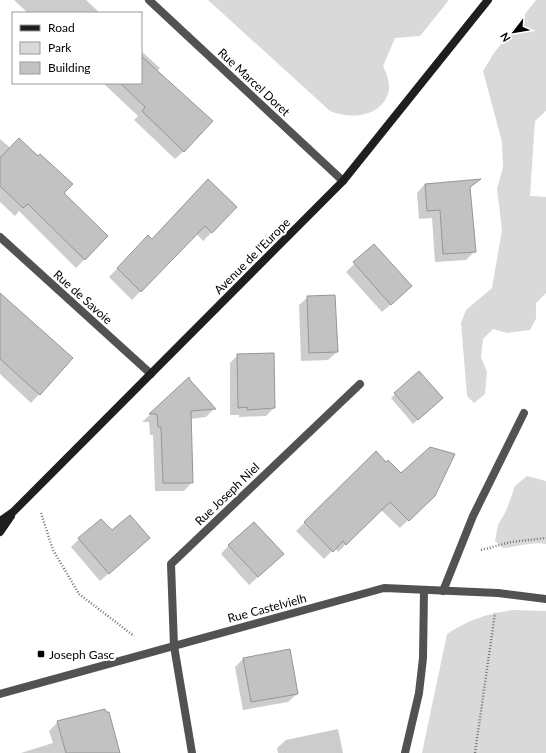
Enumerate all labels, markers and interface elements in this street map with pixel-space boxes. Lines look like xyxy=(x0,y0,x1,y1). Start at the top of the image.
legend xyxy=(12,12,142,84)
north arrow xyxy=(494,12,534,52)
text: Road xyxy=(48,20,75,35)
text: N xyxy=(497,30,513,44)
text: Park xyxy=(48,40,72,55)
street label: Rue Marcel Doret xyxy=(215,45,294,120)
text: Building xyxy=(48,60,91,75)
street label: Avenue de l'Europe xyxy=(211,215,293,297)
street label: Rue de Savoie xyxy=(51,267,115,327)
street label: Rue Joseph Niel xyxy=(192,459,262,529)
street label: Rue Castelvielh xyxy=(226,590,308,626)
place label: Joseph Gasc xyxy=(49,647,115,662)
marker: Joseph Gasc xyxy=(36,649,46,659)

